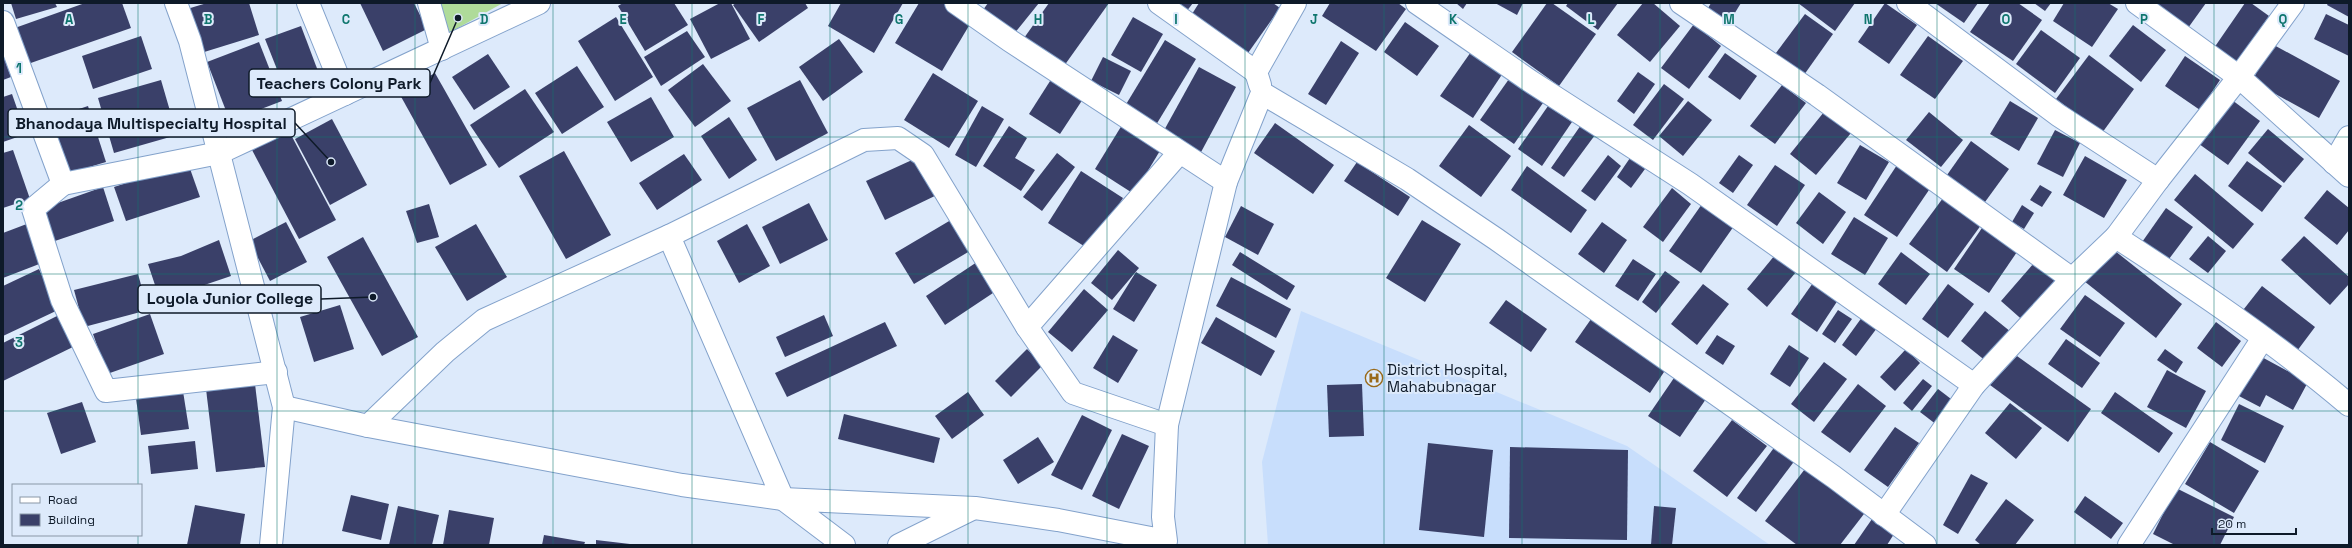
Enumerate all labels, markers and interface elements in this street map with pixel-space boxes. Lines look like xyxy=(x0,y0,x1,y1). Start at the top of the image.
text: A xyxy=(65,11,74,28)
text: B xyxy=(204,11,213,28)
text: C xyxy=(342,11,350,28)
text: D xyxy=(480,11,489,28)
text: E xyxy=(619,11,627,28)
text: F xyxy=(758,11,765,28)
text: G xyxy=(895,11,903,28)
text: H xyxy=(1034,11,1042,28)
text: I xyxy=(1174,11,1178,28)
text: J xyxy=(1310,11,1318,28)
text: K xyxy=(1449,11,1458,28)
text: L xyxy=(1587,11,1595,28)
text: M xyxy=(1723,11,1735,28)
text: N xyxy=(1864,11,1872,28)
text: O xyxy=(2002,11,2011,28)
text: P xyxy=(2140,11,2148,28)
text: Q xyxy=(2279,11,2288,28)
text: 1 xyxy=(16,60,22,77)
callout: Teachers Colony Park xyxy=(249,69,430,97)
text: Teachers Colony Park xyxy=(256,73,422,94)
callout: Bhanodaya Multispecialty Hospital xyxy=(8,109,295,137)
text: Bhanodaya Multispecialty Hospital xyxy=(15,113,287,134)
text: 2 xyxy=(15,197,23,214)
callout: Loyola Junior College xyxy=(138,285,321,313)
text: Loyola Junior College xyxy=(147,288,313,309)
text: 3 xyxy=(15,334,23,351)
place label: District Hospital, Mahabubnagar xyxy=(1387,360,1507,396)
hospital icon: District Hospital, Mahabubnagar xyxy=(1364,368,1384,388)
legend xyxy=(12,484,142,536)
text: Road xyxy=(48,492,77,508)
scale bar xyxy=(2212,510,2296,536)
text: Building xyxy=(48,512,95,528)
text: 20 m xyxy=(2218,516,2246,532)

